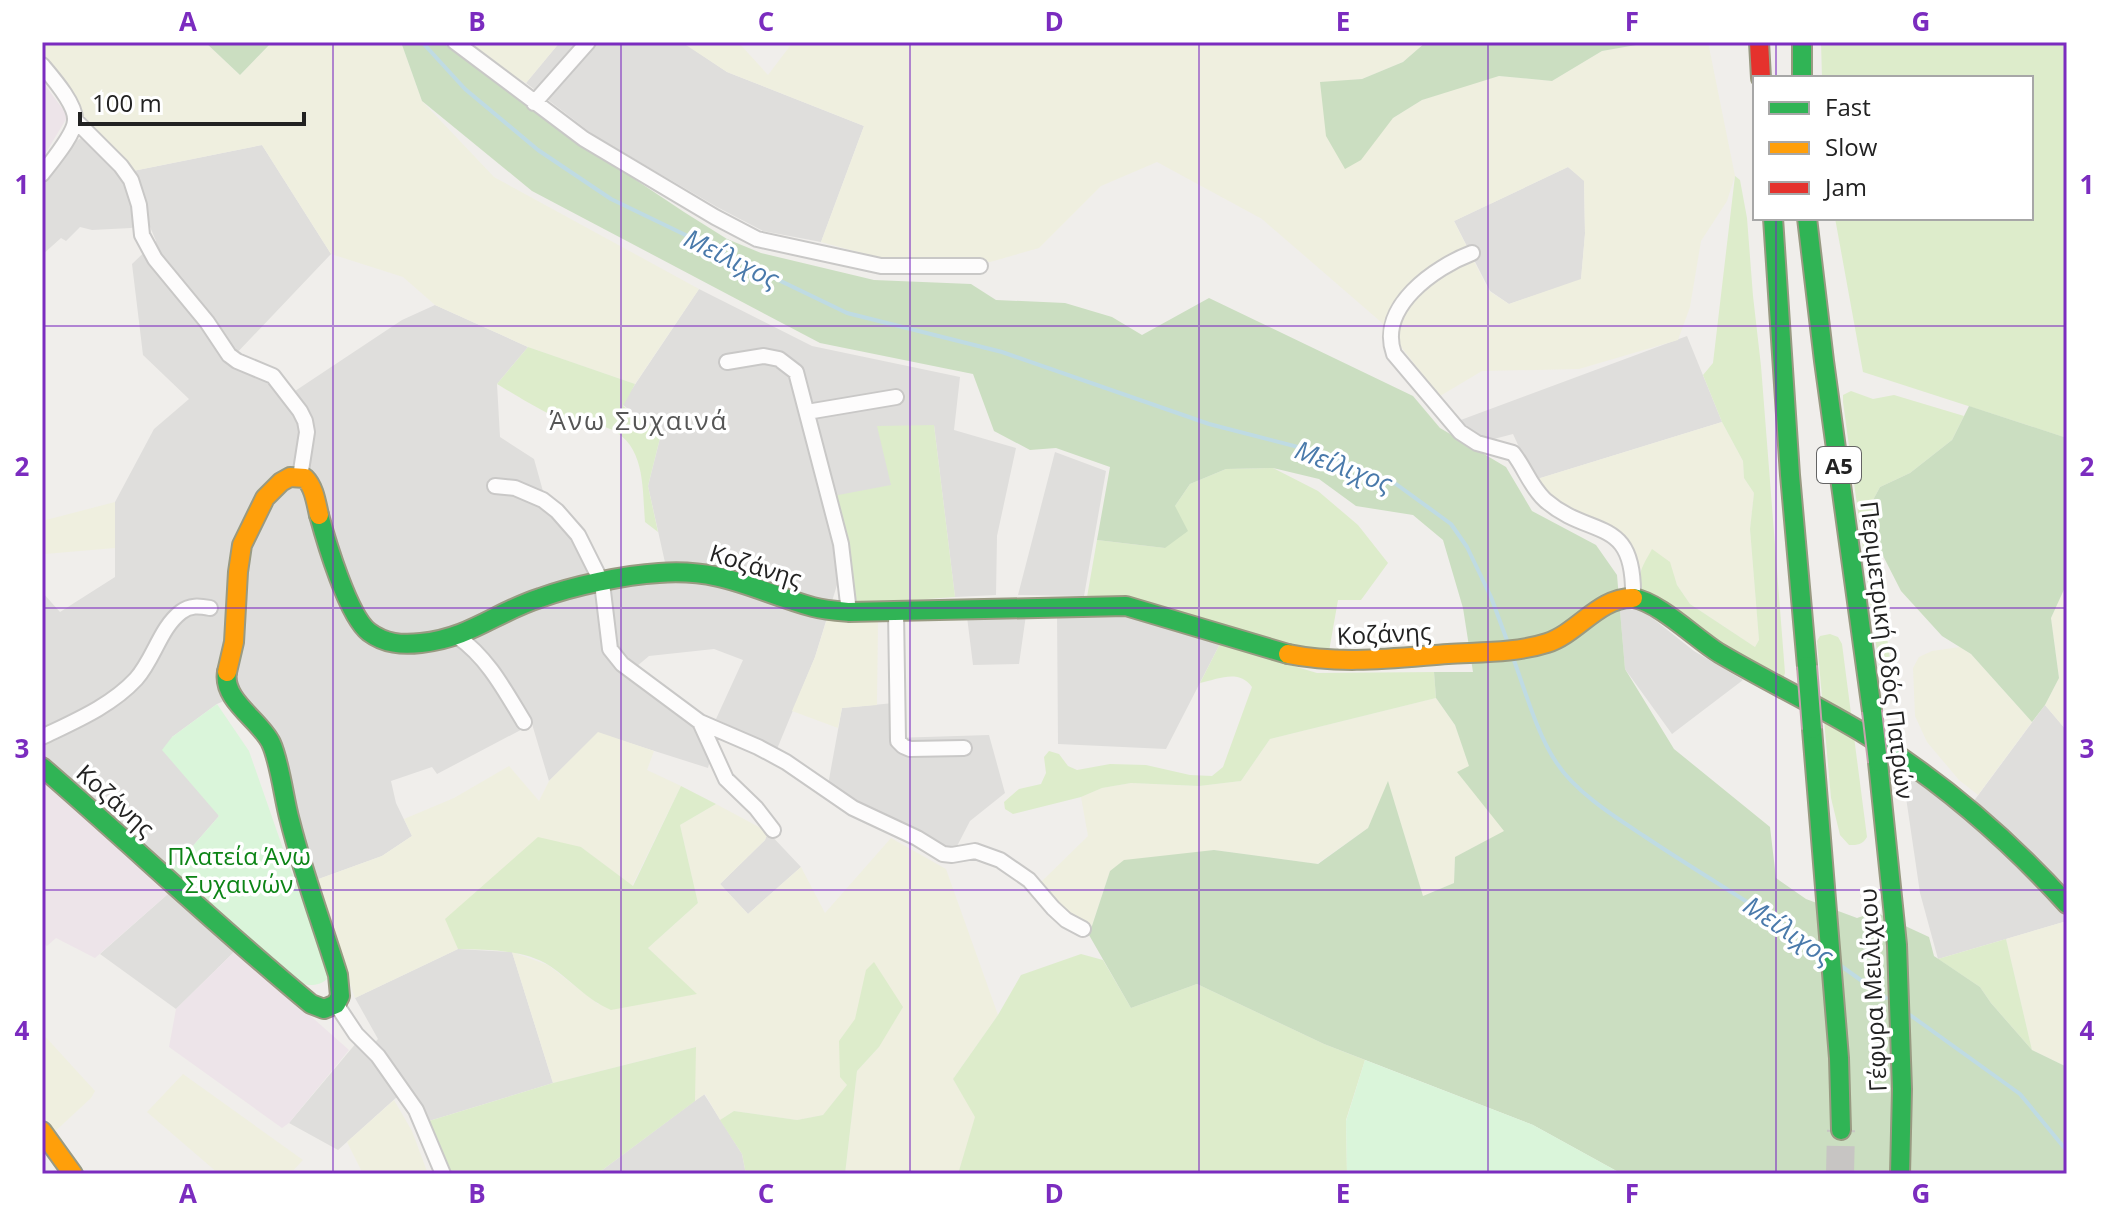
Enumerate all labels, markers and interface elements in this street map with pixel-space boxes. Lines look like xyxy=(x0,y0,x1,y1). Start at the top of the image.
text: A xyxy=(179,3,197,39)
text: B xyxy=(468,3,486,39)
text: C xyxy=(758,3,774,39)
text: D xyxy=(1044,3,1064,39)
text: E xyxy=(1336,3,1350,39)
text: F xyxy=(1625,3,1639,39)
text: G xyxy=(1912,3,1930,39)
scale bar xyxy=(80,76,304,126)
legend xyxy=(1753,76,2033,220)
text: 100 m xyxy=(92,86,162,119)
text: Fast xyxy=(1825,90,1871,123)
text: Slow xyxy=(1825,130,1878,163)
text: 1 xyxy=(15,166,29,202)
text: 1 xyxy=(2080,166,2094,202)
text: Jam xyxy=(1823,170,1867,203)
water label: Μείλιχος xyxy=(678,220,786,297)
district label: Άνω Συχαινά xyxy=(550,402,728,438)
water label: Μείλιχος xyxy=(1290,431,1398,501)
road number: Α5 xyxy=(1817,447,1861,483)
text: 2 xyxy=(15,448,30,484)
text: 2 xyxy=(2080,448,2095,484)
street label: Περιμετρική Οδός Πατρών xyxy=(1853,499,1923,801)
street label: Κοζάνης xyxy=(706,535,806,595)
street label: Κοζάνης xyxy=(1336,614,1432,652)
text: 3 xyxy=(15,730,29,766)
text: 3 xyxy=(2080,730,2094,766)
street label: Κοζάνης xyxy=(70,756,162,844)
park label: Πλατεία Άνω Συχαινών xyxy=(167,839,311,900)
water label: Μείλιχος xyxy=(1737,887,1841,973)
street label: Γέφυρα Μειλίχιου xyxy=(1850,887,1894,1093)
text: 4 xyxy=(15,1012,30,1048)
text: 4 xyxy=(2080,1012,2095,1048)
text: A xyxy=(179,1175,197,1211)
text: B xyxy=(468,1175,486,1211)
text: C xyxy=(758,1175,774,1211)
text: D xyxy=(1044,1175,1064,1211)
text: E xyxy=(1336,1175,1350,1211)
text: F xyxy=(1625,1175,1639,1211)
text: G xyxy=(1912,1175,1930,1211)

